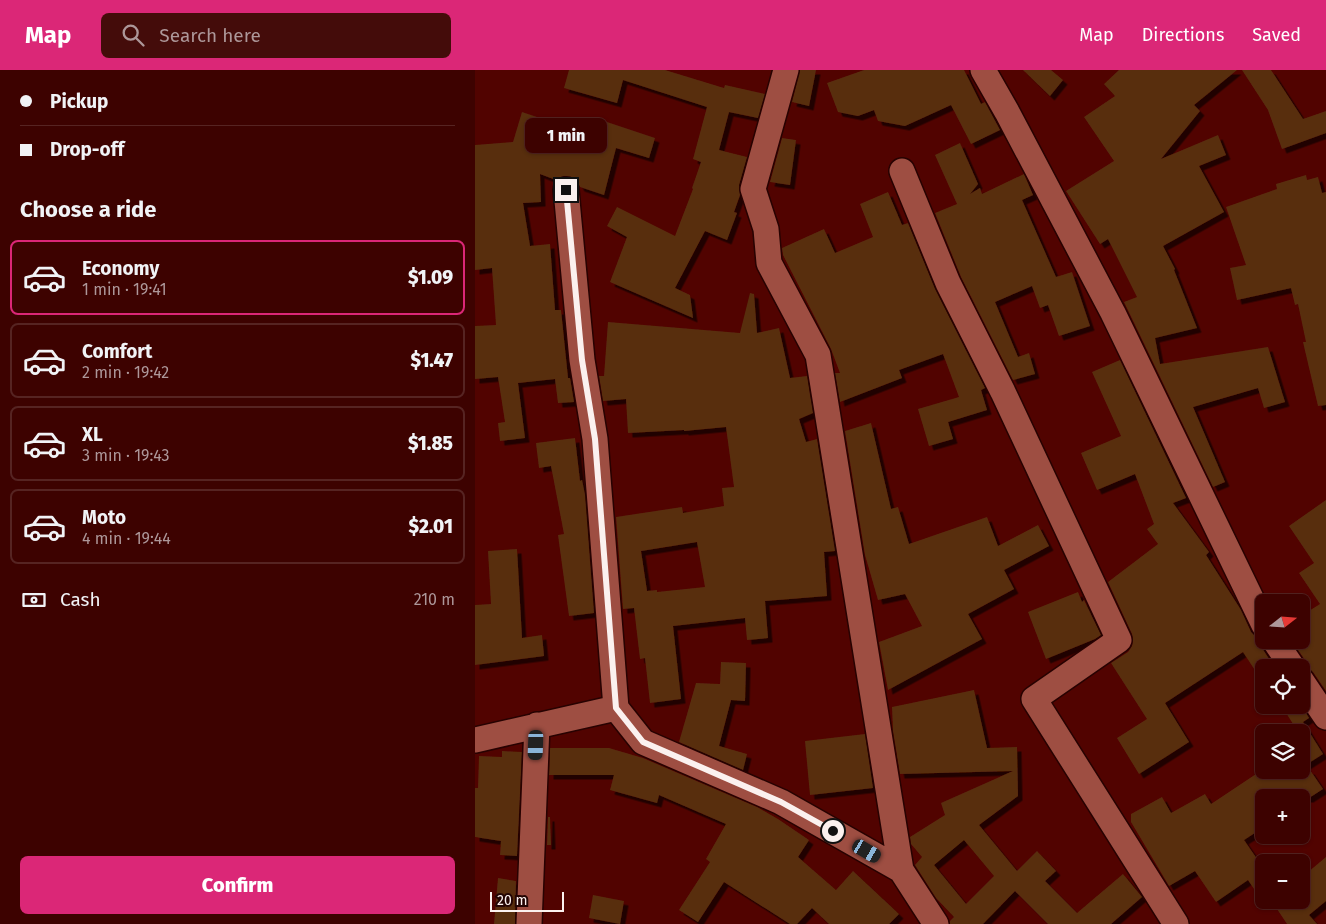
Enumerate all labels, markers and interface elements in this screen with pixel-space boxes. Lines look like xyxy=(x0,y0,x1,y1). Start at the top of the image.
search box xyxy=(101,13,451,58)
text: Map xyxy=(25,21,71,49)
icon: search xyxy=(119,21,147,49)
text: Search here xyxy=(159,24,261,47)
text: Map xyxy=(1079,24,1114,46)
text: Directions xyxy=(1142,24,1224,46)
text: Saved xyxy=(1252,24,1301,46)
text: Pickup xyxy=(50,90,108,113)
callout: 1 min xyxy=(525,118,607,152)
text: 1 min xyxy=(547,126,585,145)
text: Drop-off xyxy=(50,138,124,161)
route end xyxy=(555,179,577,201)
text: Choose a ride xyxy=(20,196,156,223)
icon: car xyxy=(22,255,67,300)
text: Economy xyxy=(82,257,159,280)
text: $1.09 xyxy=(408,266,453,289)
text: 1 min · 19:41 xyxy=(82,280,167,299)
icon: car xyxy=(22,338,67,383)
text: Comfort xyxy=(82,340,152,363)
text: $1.47 xyxy=(411,349,453,372)
text: 2 min · 19:42 xyxy=(82,363,169,382)
icon: car xyxy=(22,421,67,466)
text: XL xyxy=(82,423,103,446)
text: $1.85 xyxy=(408,432,453,455)
text: 3 min · 19:43 xyxy=(82,446,169,465)
icon: car xyxy=(22,504,67,549)
text: Moto xyxy=(82,506,126,529)
text: $2.01 xyxy=(409,515,453,538)
text: 4 min · 19:44 xyxy=(82,529,171,548)
icon: cash xyxy=(20,586,48,614)
text: Cash xyxy=(60,588,101,611)
text: 210 m xyxy=(414,590,455,609)
north arrow xyxy=(1255,594,1310,649)
map controls xyxy=(1255,594,1310,909)
button: locate xyxy=(1255,659,1310,714)
button: layers xyxy=(1255,724,1310,779)
car xyxy=(527,730,544,760)
button: + xyxy=(1255,789,1310,844)
route start xyxy=(822,820,844,842)
car xyxy=(850,837,883,865)
button: − xyxy=(1255,854,1310,909)
button: Confirm xyxy=(20,856,455,914)
scale bar xyxy=(490,889,564,912)
text: 20 m xyxy=(497,892,527,909)

